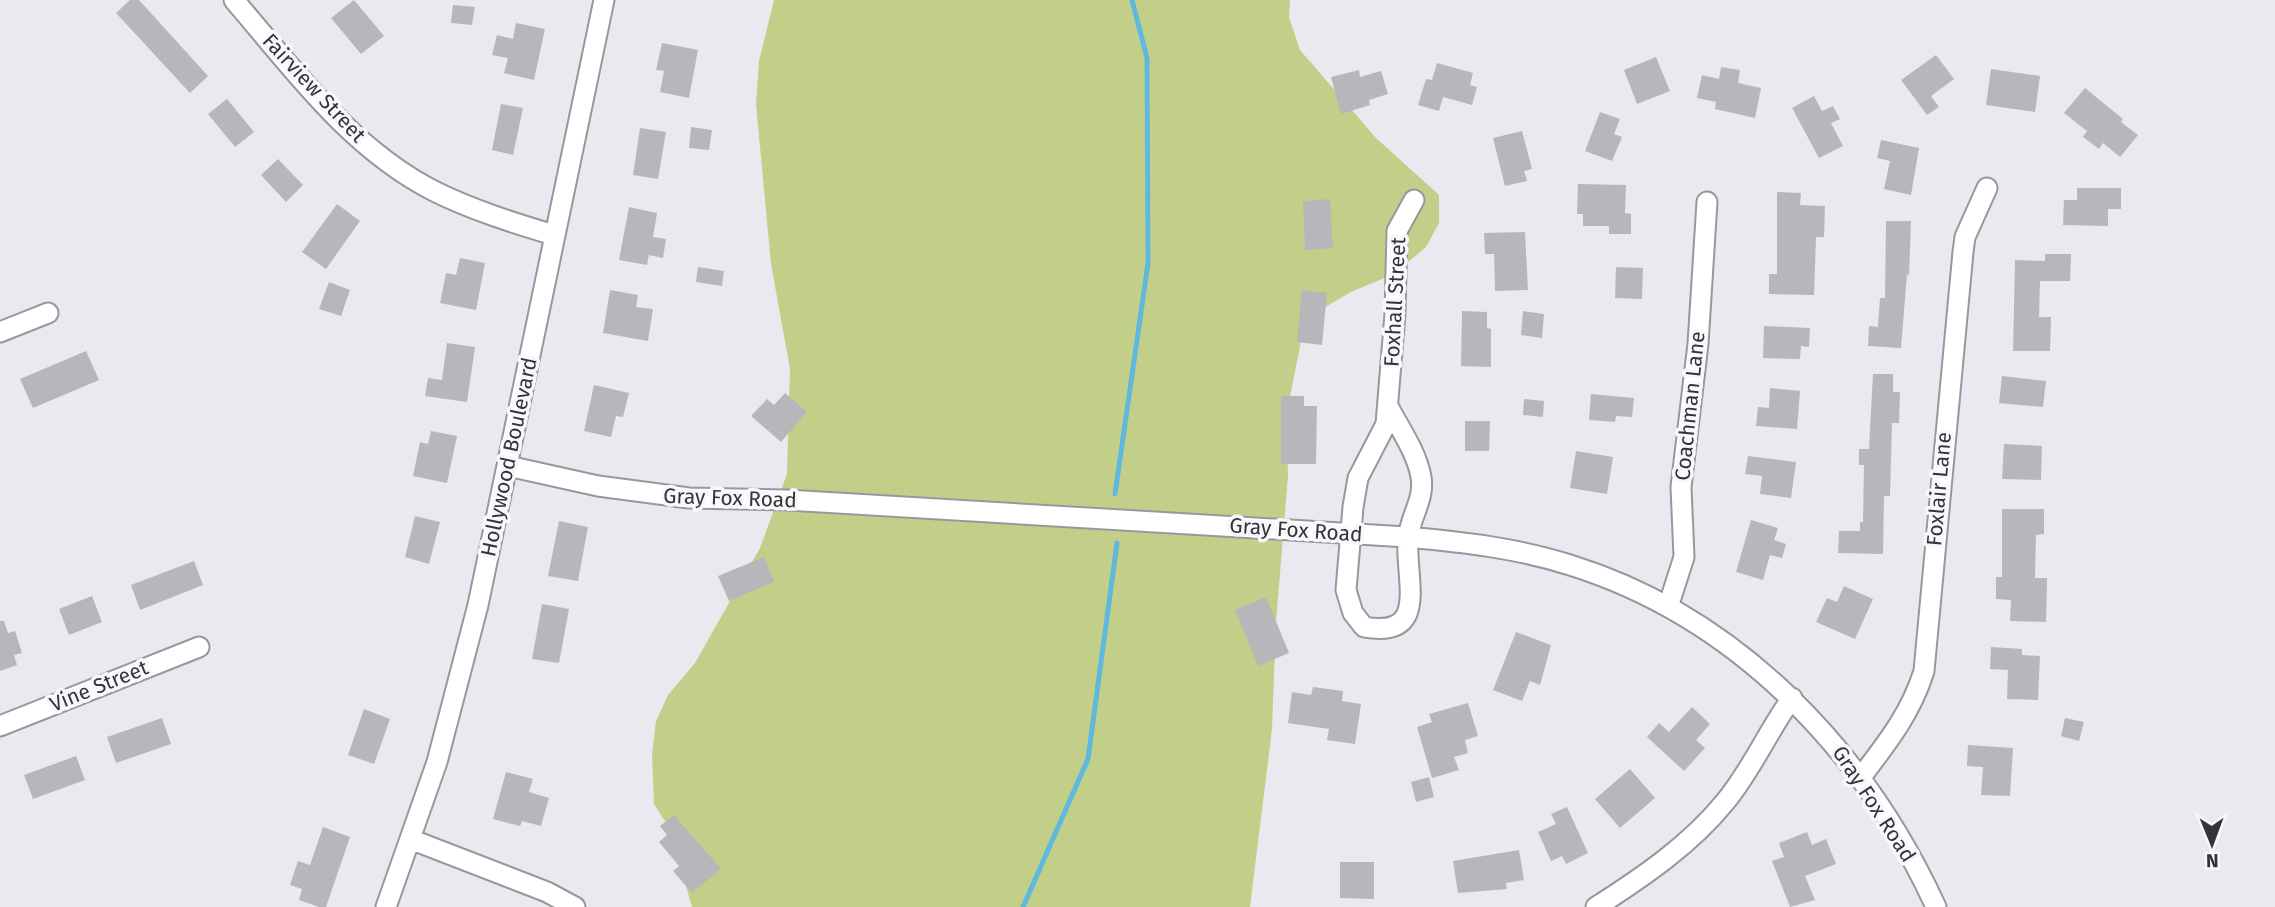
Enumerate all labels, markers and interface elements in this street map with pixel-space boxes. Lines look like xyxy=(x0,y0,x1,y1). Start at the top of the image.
street label: Fairview Street xyxy=(257,28,371,148)
street label: Foxhall Street xyxy=(1379,236,1411,368)
street label: Coachman Lane xyxy=(1669,330,1711,482)
street label: Hollywood Boulevard xyxy=(475,355,543,559)
street label: Foxlair Lane xyxy=(1921,431,1957,547)
street label: Gray Fox Road xyxy=(663,483,797,513)
street label: Gray Fox Road xyxy=(1229,512,1363,548)
street label: Vine Street xyxy=(46,654,152,718)
street label: Gray Fox Road xyxy=(1827,741,1921,867)
north arrow xyxy=(2177,809,2247,879)
text: N xyxy=(2206,849,2219,872)

